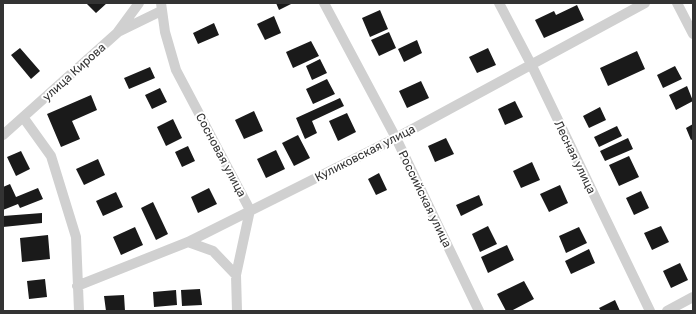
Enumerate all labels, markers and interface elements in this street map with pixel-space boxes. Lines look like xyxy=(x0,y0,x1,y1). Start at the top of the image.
street label: улица Кирова xyxy=(40,40,108,104)
street label: Сосновая улица xyxy=(193,111,249,199)
street label: Лесная улица xyxy=(551,118,599,196)
street label: Куликовская улица xyxy=(312,122,418,184)
street label: Российская улица xyxy=(395,148,455,250)

